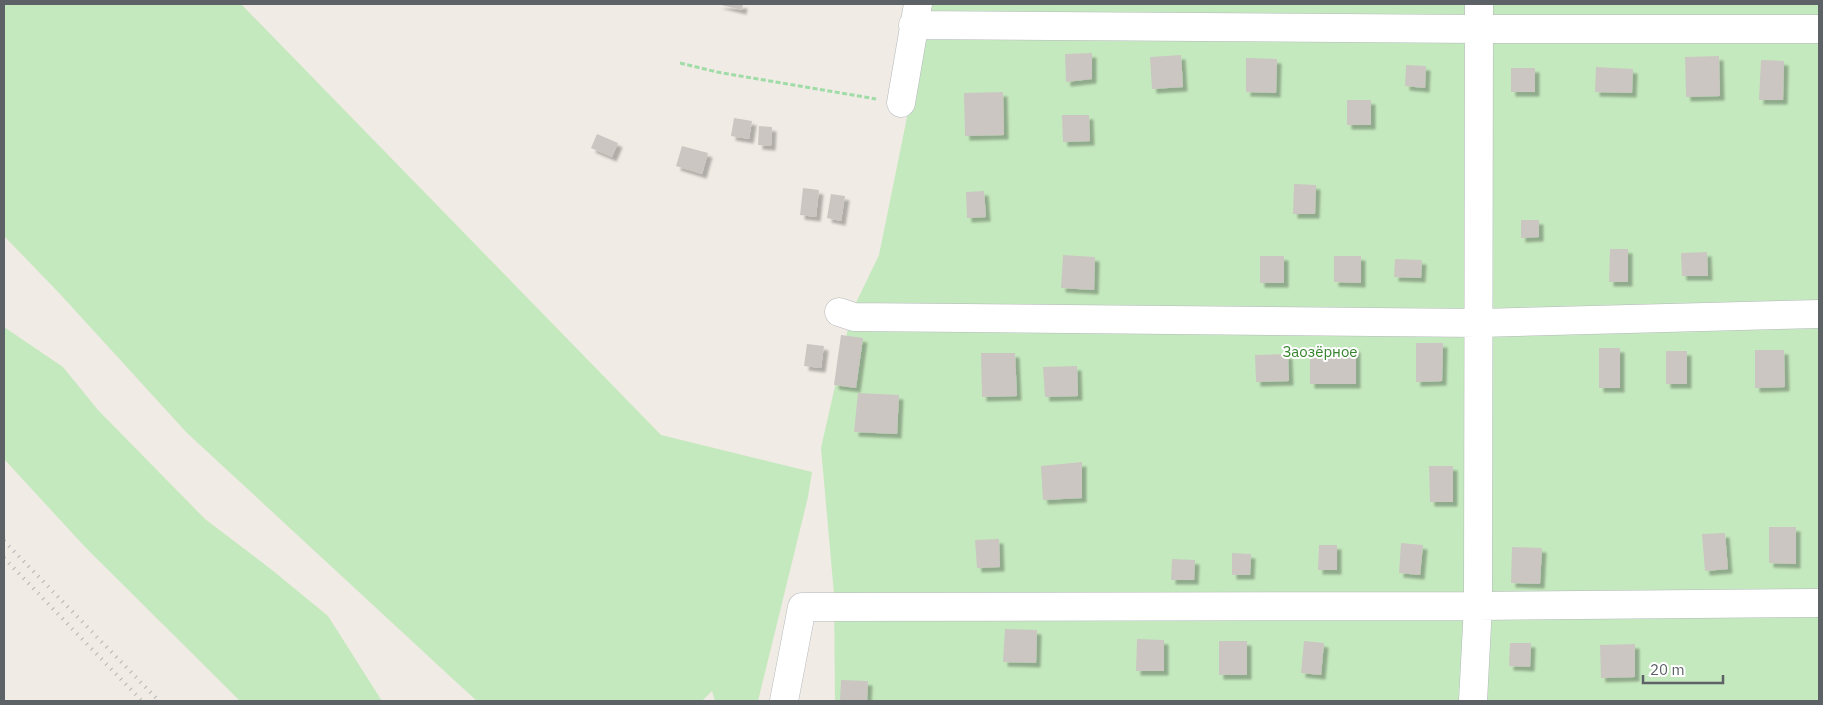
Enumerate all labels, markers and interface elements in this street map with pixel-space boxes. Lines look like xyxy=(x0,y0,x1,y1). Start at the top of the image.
park label: Заозёрное xyxy=(1282,342,1358,361)
scale bar xyxy=(1643,652,1723,684)
text: 20 m xyxy=(1650,660,1685,679)

